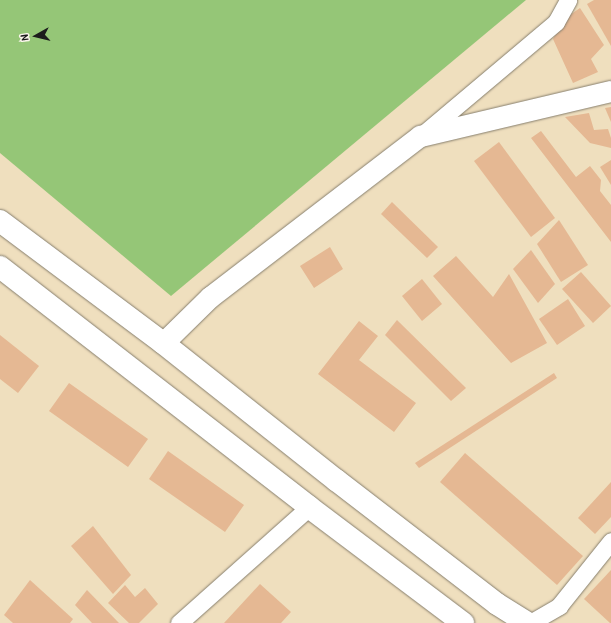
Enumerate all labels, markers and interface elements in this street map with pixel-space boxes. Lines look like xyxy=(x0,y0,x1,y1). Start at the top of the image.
north arrow xyxy=(16,16,56,56)
text: N xyxy=(17,34,31,42)

